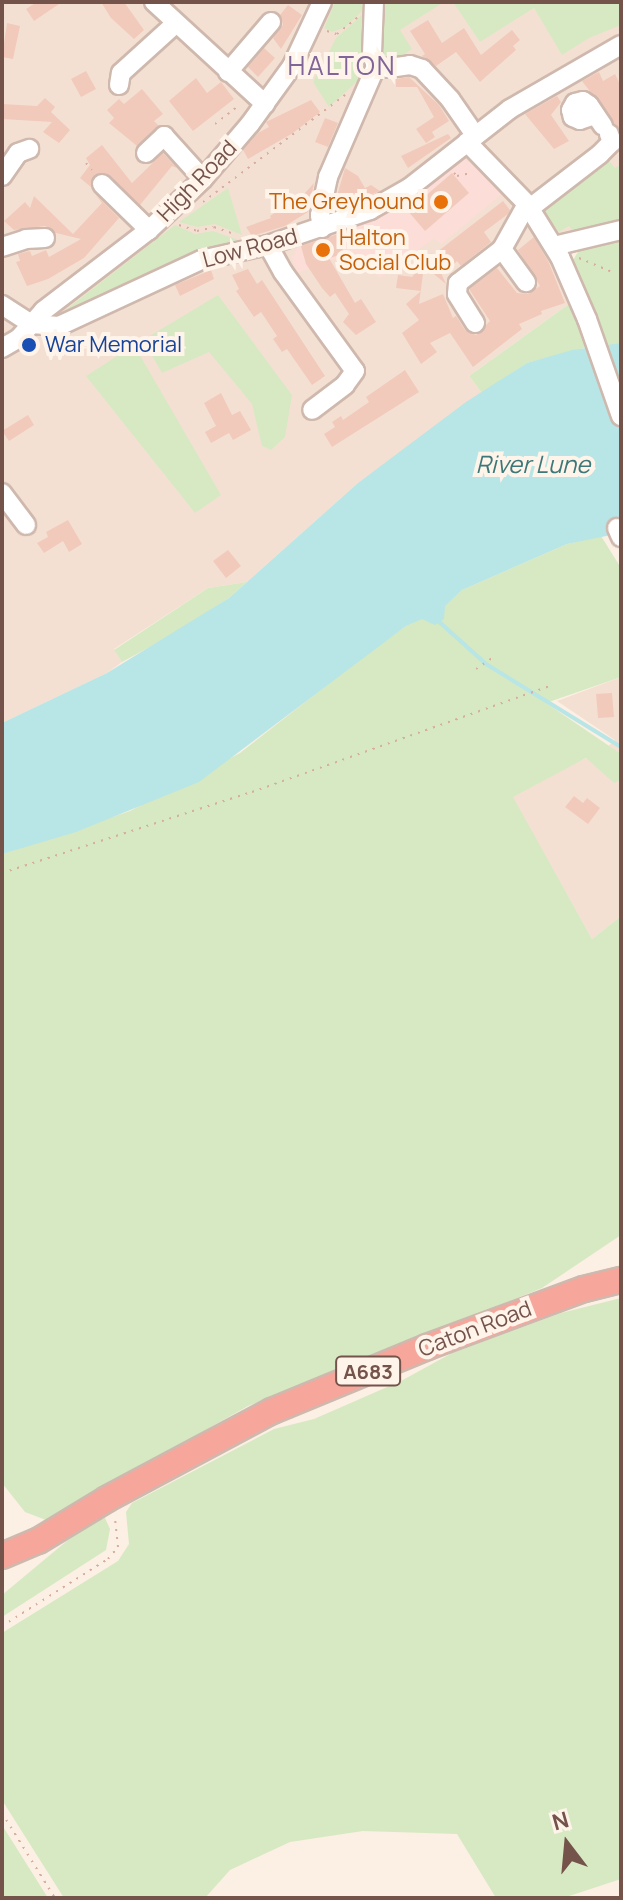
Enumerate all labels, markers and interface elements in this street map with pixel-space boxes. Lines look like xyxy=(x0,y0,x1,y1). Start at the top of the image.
district label: HALTON xyxy=(287,50,397,82)
street label: High Road xyxy=(152,135,242,227)
place label: The Greyhound xyxy=(269,189,425,215)
marker: The Greyhound xyxy=(432,193,450,211)
street label: Low Road xyxy=(200,223,300,273)
place label: Halton Social Club xyxy=(339,224,451,276)
marker: Halton Social Club xyxy=(314,241,332,259)
place label: War Memorial xyxy=(45,332,182,358)
marker: War Memorial xyxy=(20,336,38,354)
water label: River Lune xyxy=(476,450,590,478)
street label: Caton Road xyxy=(415,1295,535,1363)
road number: A683 xyxy=(334,1355,402,1387)
north arrow xyxy=(527,1804,607,1884)
text: N xyxy=(549,1804,572,1838)

